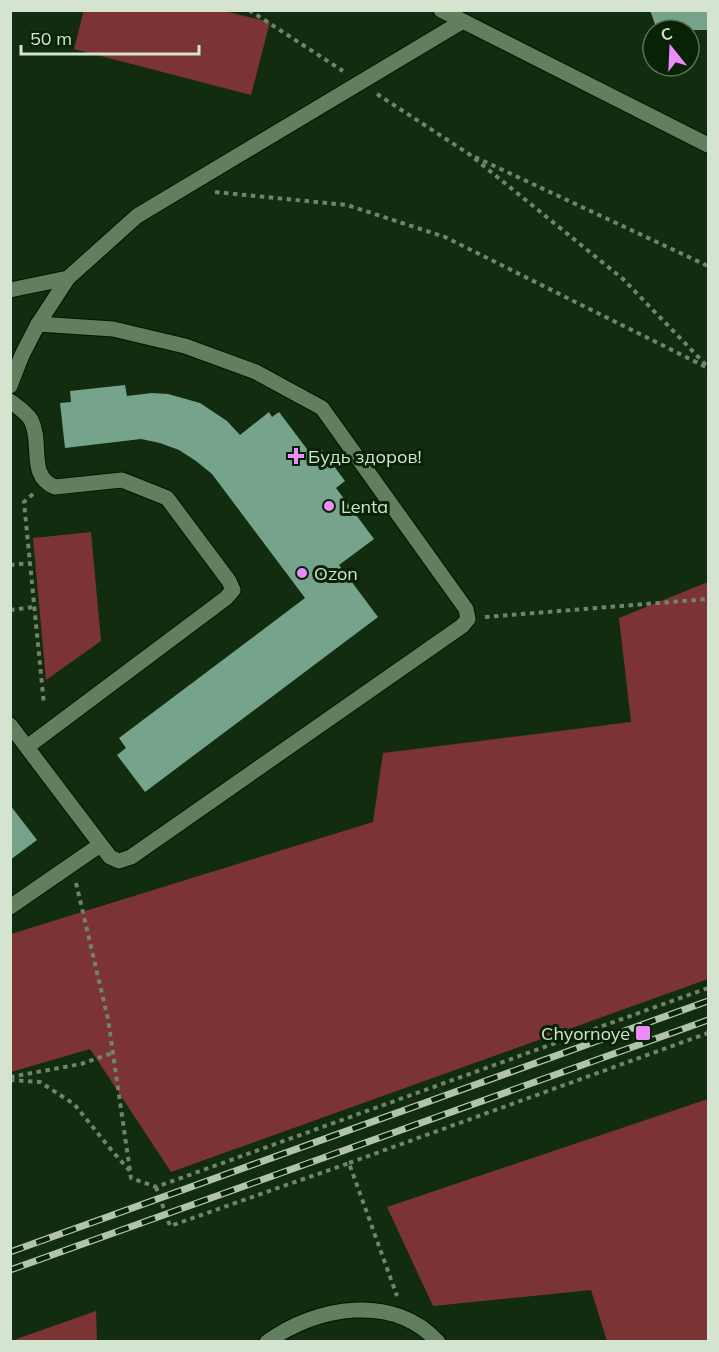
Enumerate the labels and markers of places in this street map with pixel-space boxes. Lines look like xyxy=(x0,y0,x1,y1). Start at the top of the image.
place label: Будь здоров! xyxy=(308,445,422,468)
marker: Будь здоров! xyxy=(289,449,303,463)
place label: Lenta xyxy=(341,495,388,518)
marker: Lenta xyxy=(322,499,336,513)
place label: Ozon xyxy=(314,562,358,585)
marker: Ozon xyxy=(295,566,309,580)
place label: Chyornoye xyxy=(541,1022,630,1045)
marker: Chyornoye xyxy=(634,1024,652,1042)

